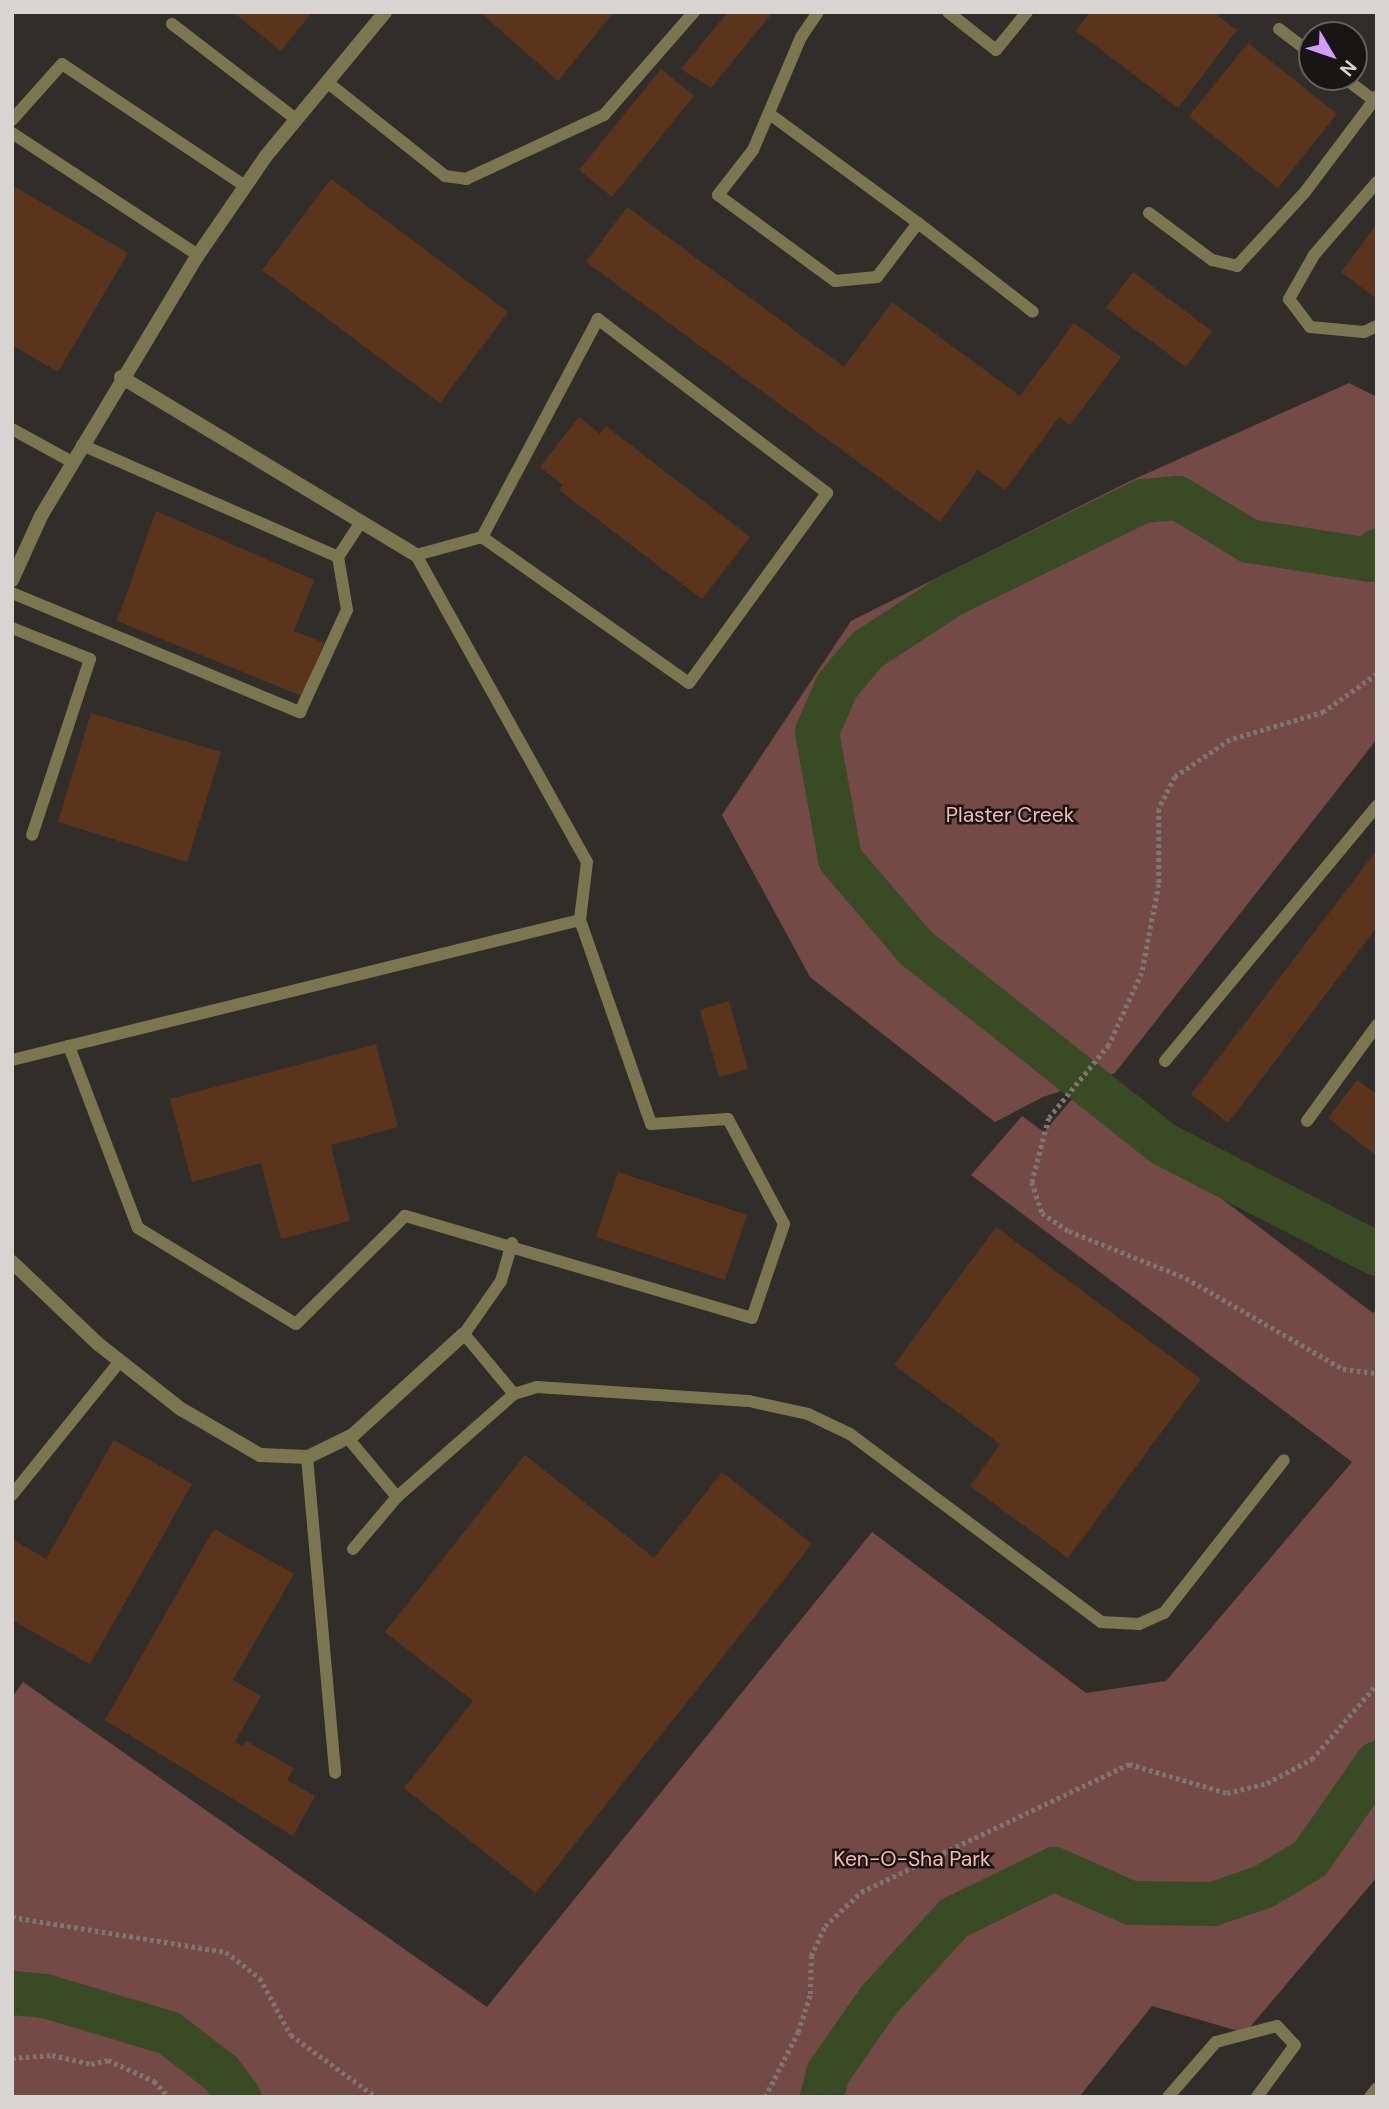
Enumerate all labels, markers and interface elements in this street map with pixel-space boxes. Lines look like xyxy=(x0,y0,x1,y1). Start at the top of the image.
north arrow xyxy=(1298,21,1368,91)
text: N xyxy=(1334,55,1362,82)
park label: Plaster Creek xyxy=(946,802,1074,828)
park label: Ken-O-Sha Park xyxy=(833,1846,991,1872)

